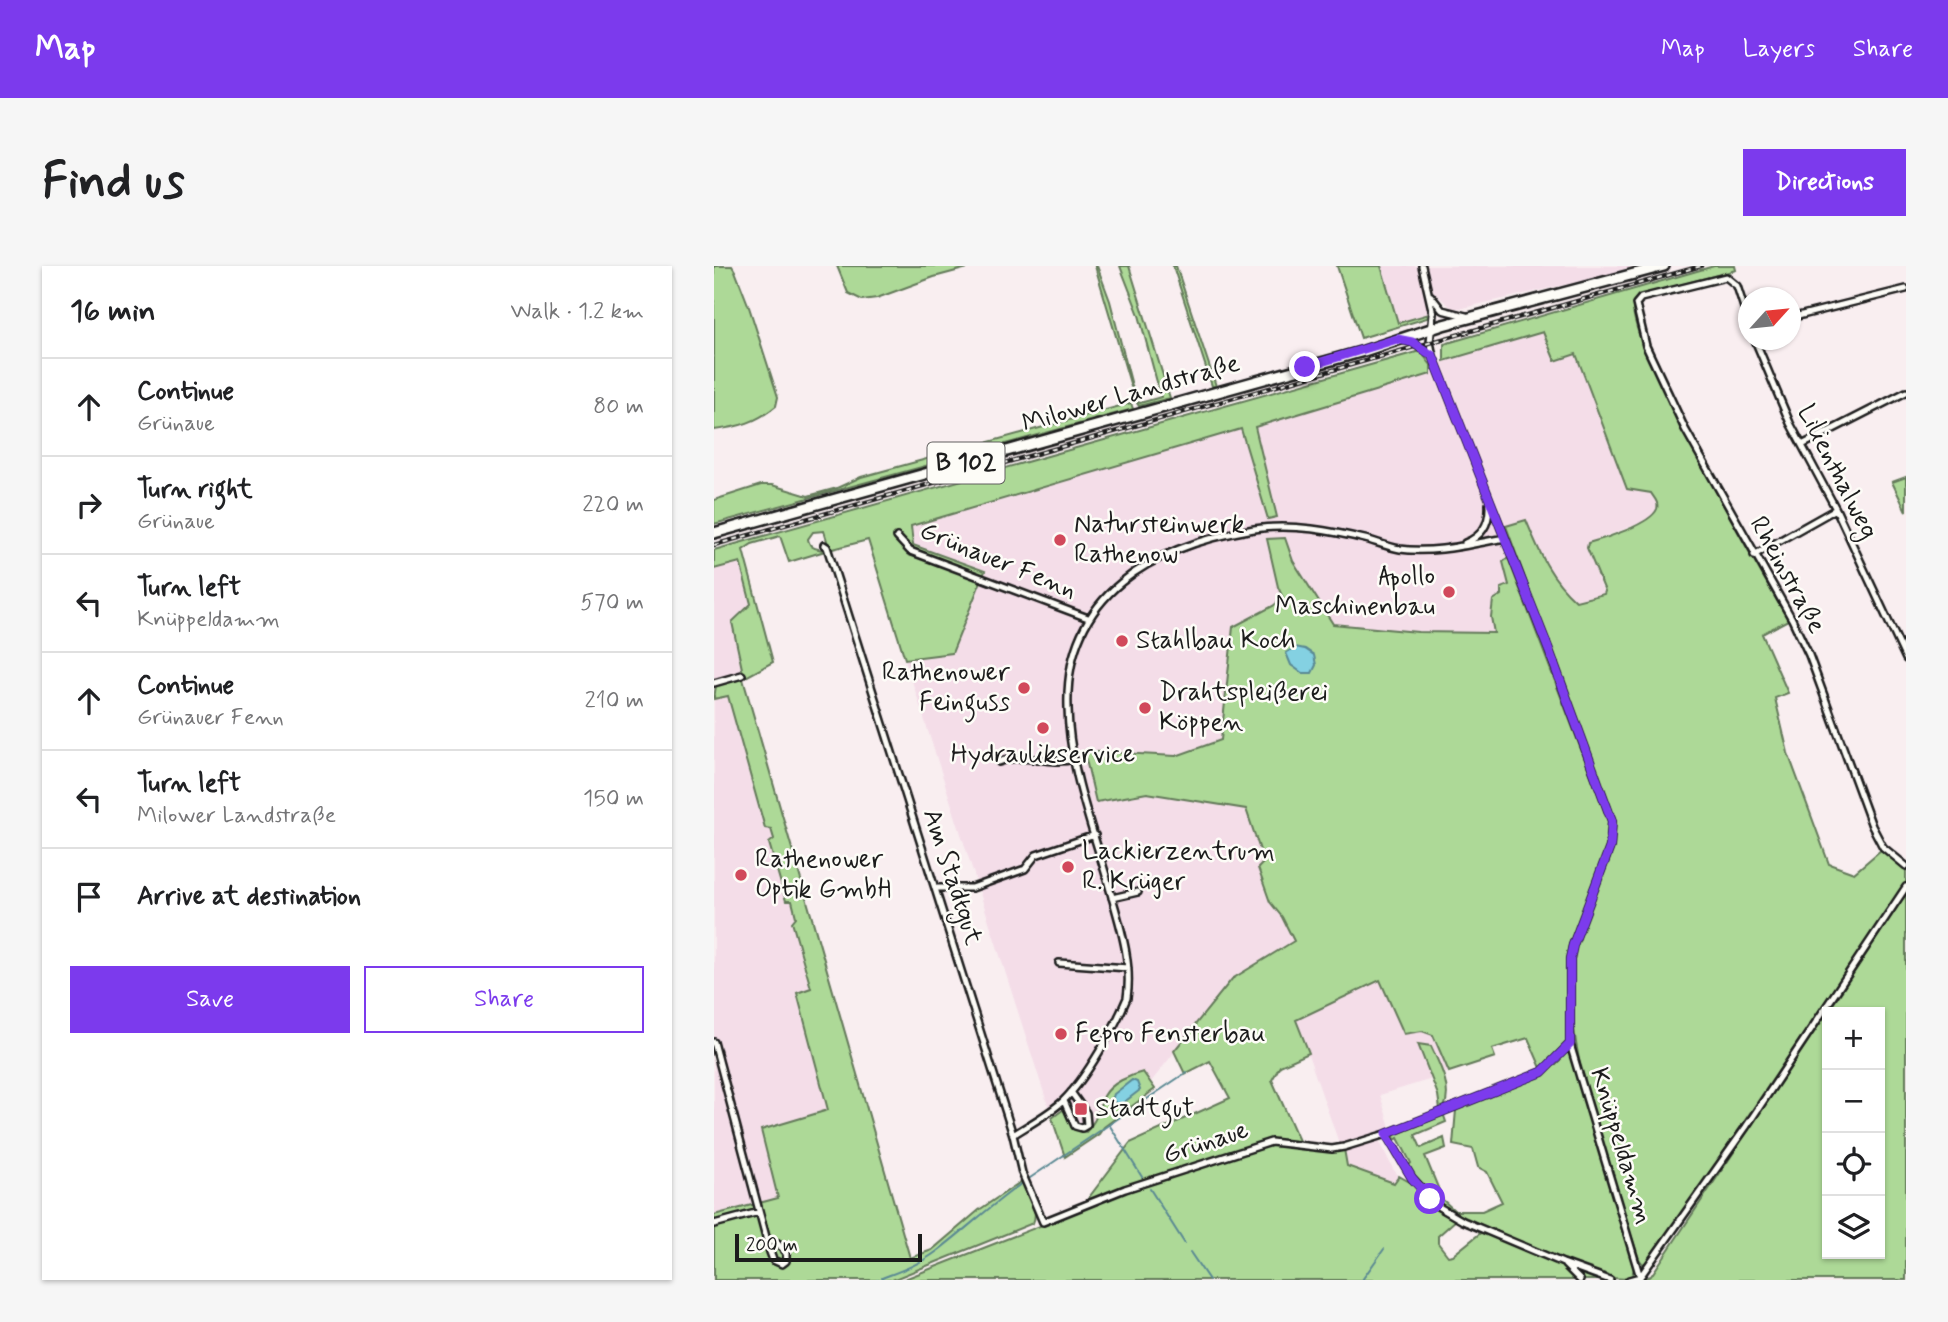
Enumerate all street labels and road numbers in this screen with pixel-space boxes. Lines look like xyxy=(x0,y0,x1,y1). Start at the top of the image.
street label: Milower Landstraße xyxy=(1018,347,1244,441)
street label: Lilienthalweg xyxy=(1787,399,1885,546)
road number: B 102 xyxy=(928,442,1004,484)
street label: Rheinstraße xyxy=(1741,510,1833,640)
street label: Grünauer Fenn xyxy=(915,514,1081,608)
street label: Am Stadtgut xyxy=(912,805,990,950)
street label: Knüppeldamm xyxy=(1581,1064,1661,1228)
street label: Grünaue xyxy=(1159,1113,1253,1173)

